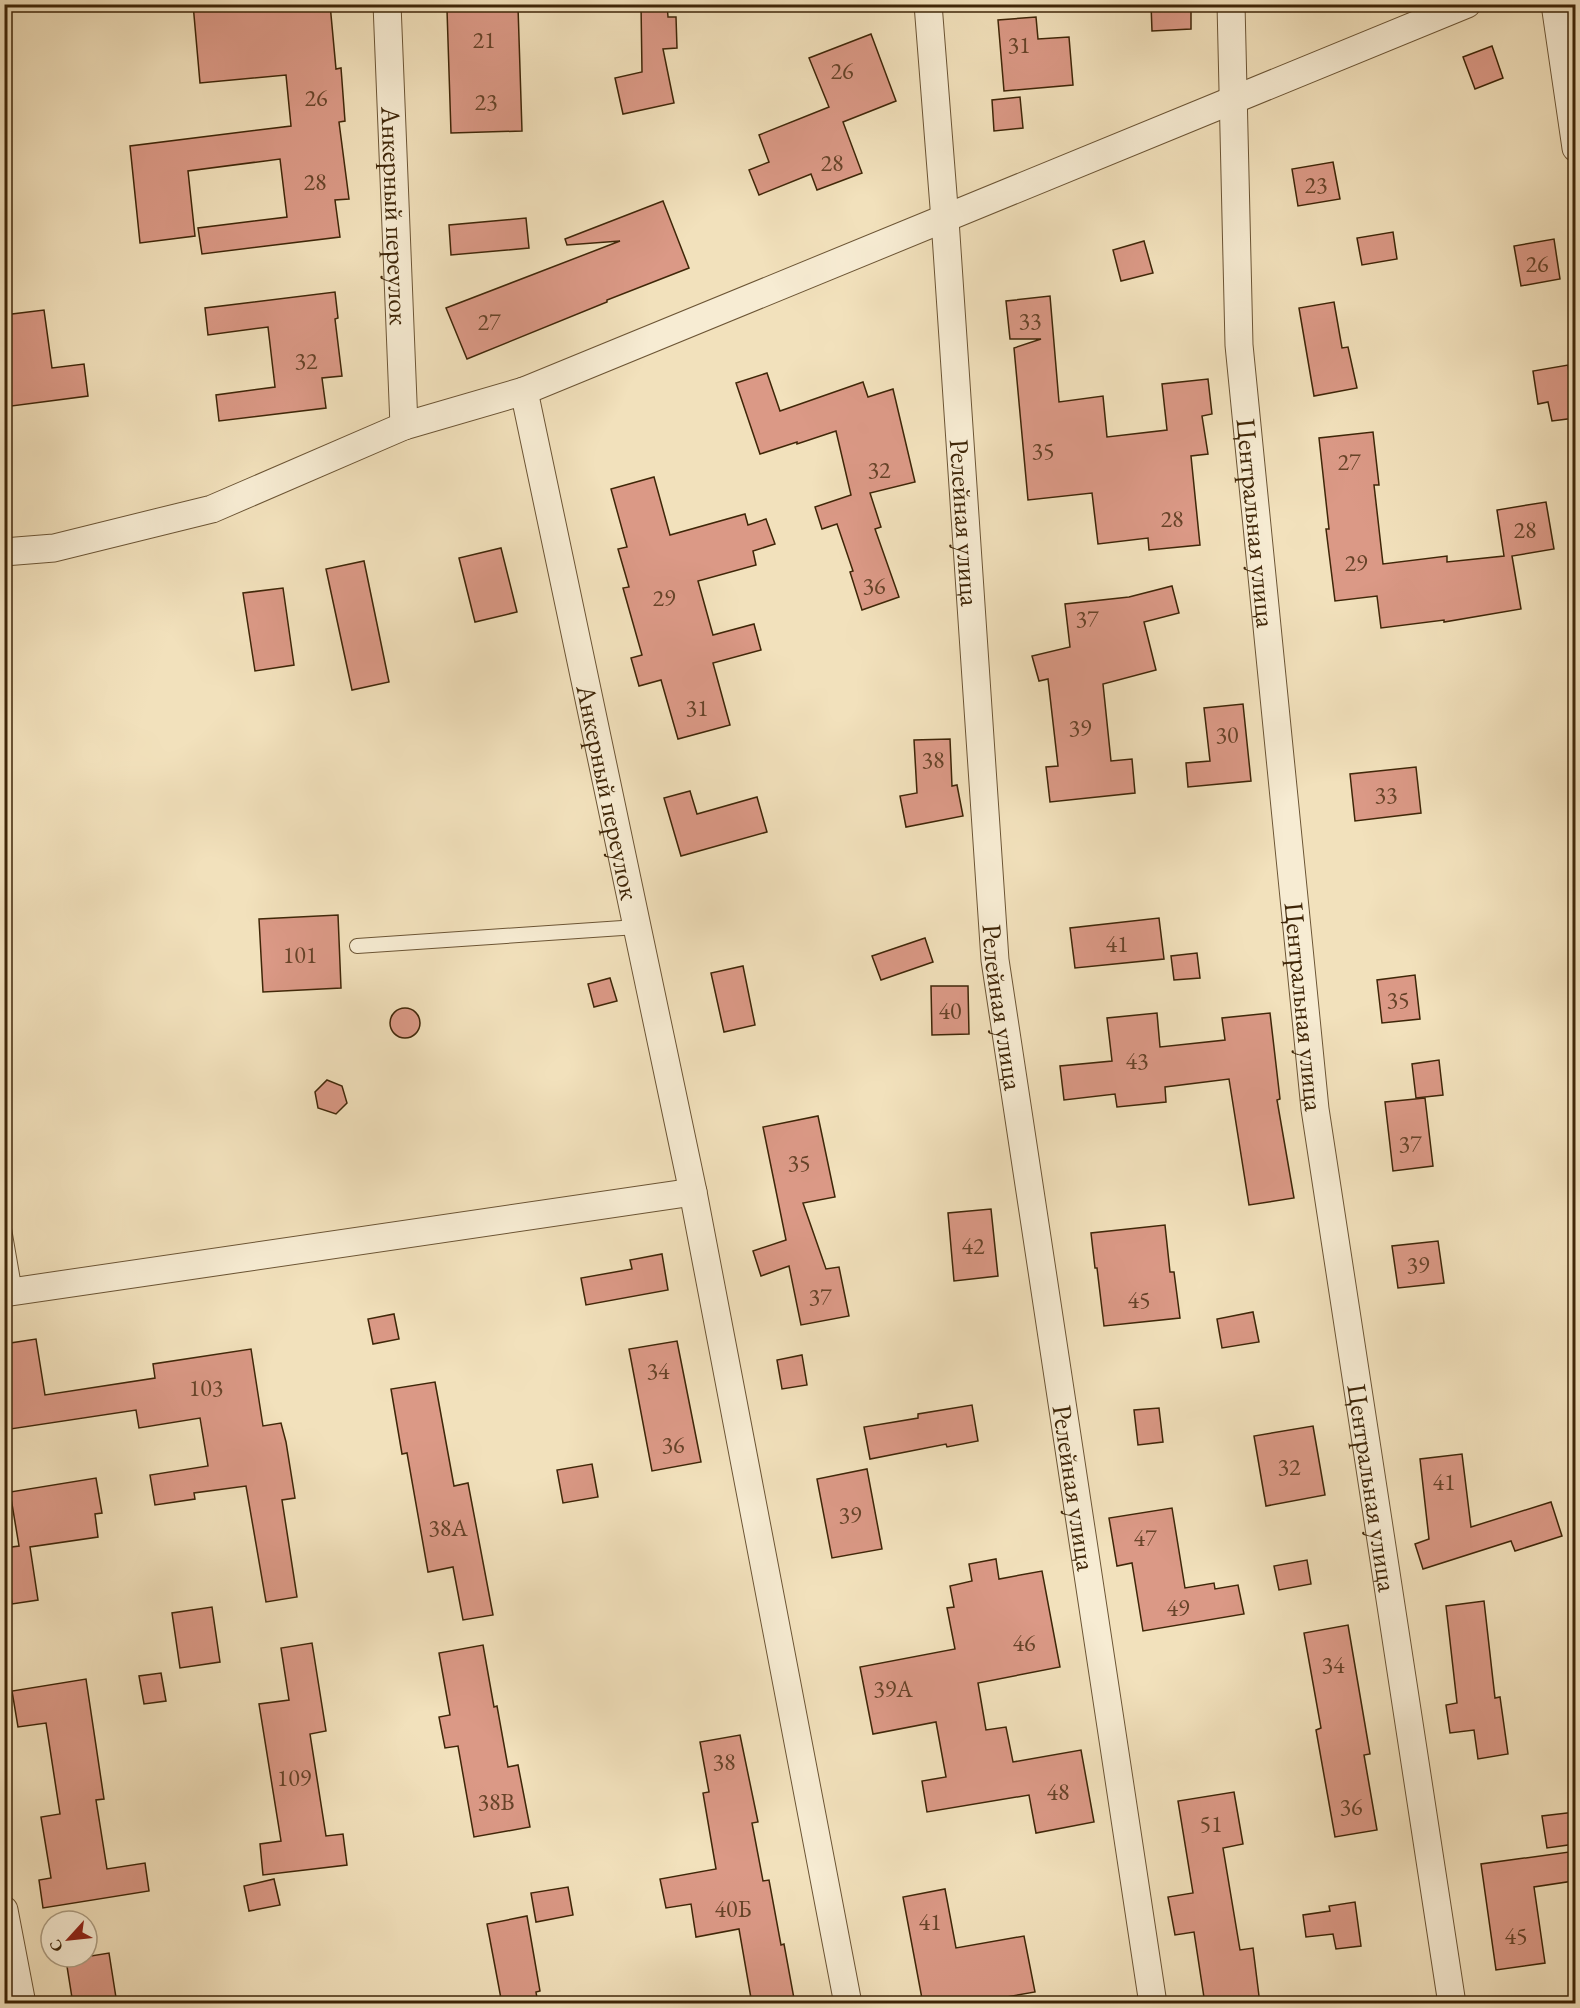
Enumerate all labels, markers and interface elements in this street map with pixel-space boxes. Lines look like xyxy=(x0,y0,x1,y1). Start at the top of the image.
house number: 21 xyxy=(472,24,496,55)
house number: 31 xyxy=(1007,29,1031,60)
house number: 26 xyxy=(830,55,854,86)
house number: 26 xyxy=(304,82,328,113)
house number: 23 xyxy=(474,86,498,117)
street label: Анкерный переулок xyxy=(374,105,417,326)
house number: 28 xyxy=(820,147,844,178)
house number: 28 xyxy=(303,166,327,197)
house number: 23 xyxy=(1304,169,1328,200)
house number: 26 xyxy=(1525,248,1549,279)
house number: 33 xyxy=(1018,305,1042,336)
house number: 27 xyxy=(477,306,501,337)
house number: 32 xyxy=(294,345,318,376)
street label: Центральная улица xyxy=(1229,417,1285,629)
house number: 35 xyxy=(1031,435,1055,466)
street label: Релейная улица xyxy=(942,438,989,608)
house number: 27 xyxy=(1337,446,1361,477)
house number: 32 xyxy=(867,454,891,485)
house number: 28 xyxy=(1160,503,1184,534)
house number: 28 xyxy=(1513,514,1537,545)
house number: 29 xyxy=(1344,547,1368,578)
house number: 36 xyxy=(862,570,886,601)
house number: 29 xyxy=(652,582,676,613)
house number: 37 xyxy=(1075,603,1099,634)
street label: Анкерный переулок xyxy=(569,680,648,903)
house number: 31 xyxy=(685,692,709,723)
house number: 39 xyxy=(1068,712,1092,743)
house number: 30 xyxy=(1215,719,1239,750)
house number: 38 xyxy=(921,744,945,775)
house number: 33 xyxy=(1374,779,1398,810)
street label: Центральная улица xyxy=(1277,900,1333,1113)
street label: Релейная улица xyxy=(975,923,1032,1093)
house number: 41 xyxy=(1105,928,1129,959)
house number: 101 xyxy=(283,939,317,970)
house number: 35 xyxy=(1386,984,1410,1015)
house number: 40 xyxy=(938,995,962,1026)
house number: 43 xyxy=(1125,1045,1149,1076)
house number: 37 xyxy=(1398,1128,1422,1159)
house number: 35 xyxy=(787,1147,811,1178)
house number: 42 xyxy=(961,1230,985,1261)
house number: 39 xyxy=(1406,1249,1430,1280)
house number: 37 xyxy=(808,1281,832,1312)
house number: 45 xyxy=(1127,1284,1151,1315)
house number: 34 xyxy=(646,1355,670,1386)
house number: 103 xyxy=(189,1372,223,1403)
street label: Центральная улица xyxy=(1340,1381,1406,1594)
street label: Релейная улица xyxy=(1045,1402,1105,1573)
house number: 36 xyxy=(661,1429,685,1460)
house number: 32 xyxy=(1277,1451,1301,1482)
house number: 41 xyxy=(1432,1466,1456,1497)
house number: 39 xyxy=(838,1499,862,1530)
house number: 38А xyxy=(428,1512,468,1543)
house number: 47 xyxy=(1133,1522,1157,1553)
house number: 49 xyxy=(1166,1592,1190,1623)
house number: 46 xyxy=(1012,1627,1036,1658)
house number: 34 xyxy=(1321,1649,1345,1680)
house number: 39А xyxy=(873,1673,913,1704)
house number: 38 xyxy=(712,1746,736,1777)
house number: 109 xyxy=(277,1762,312,1793)
house number: 48 xyxy=(1046,1776,1070,1807)
house number: 38В xyxy=(477,1786,515,1817)
house number: 36 xyxy=(1339,1791,1363,1822)
house number: 51 xyxy=(1199,1808,1223,1839)
house number: 40Б xyxy=(714,1893,752,1924)
house number: 41 xyxy=(918,1906,942,1937)
north arrow xyxy=(39,1909,99,1969)
house number: 45 xyxy=(1504,1920,1528,1951)
text: С xyxy=(44,1936,68,1955)

